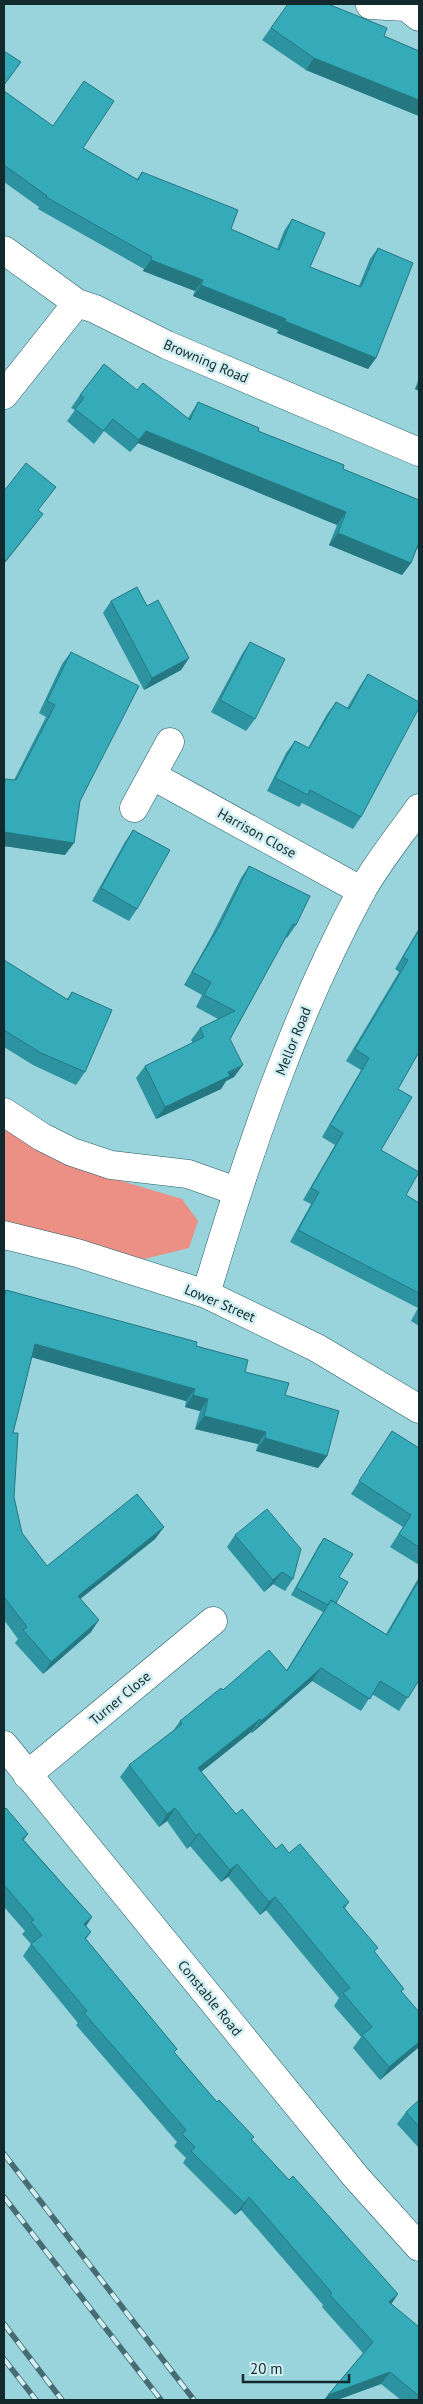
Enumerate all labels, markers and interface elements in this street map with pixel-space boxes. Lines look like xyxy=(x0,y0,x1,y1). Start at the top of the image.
street label: Browning Road xyxy=(161,335,251,387)
street label: Harrison Close xyxy=(215,804,299,862)
street label: Mellor Road xyxy=(271,1004,315,1078)
street label: Lower Street xyxy=(182,1280,258,1326)
street label: Turner Close xyxy=(86,1667,154,1729)
street label: Constable Road xyxy=(174,1956,246,2040)
scale bar xyxy=(243,2352,349,2384)
text: 20 m xyxy=(250,2359,283,2378)

